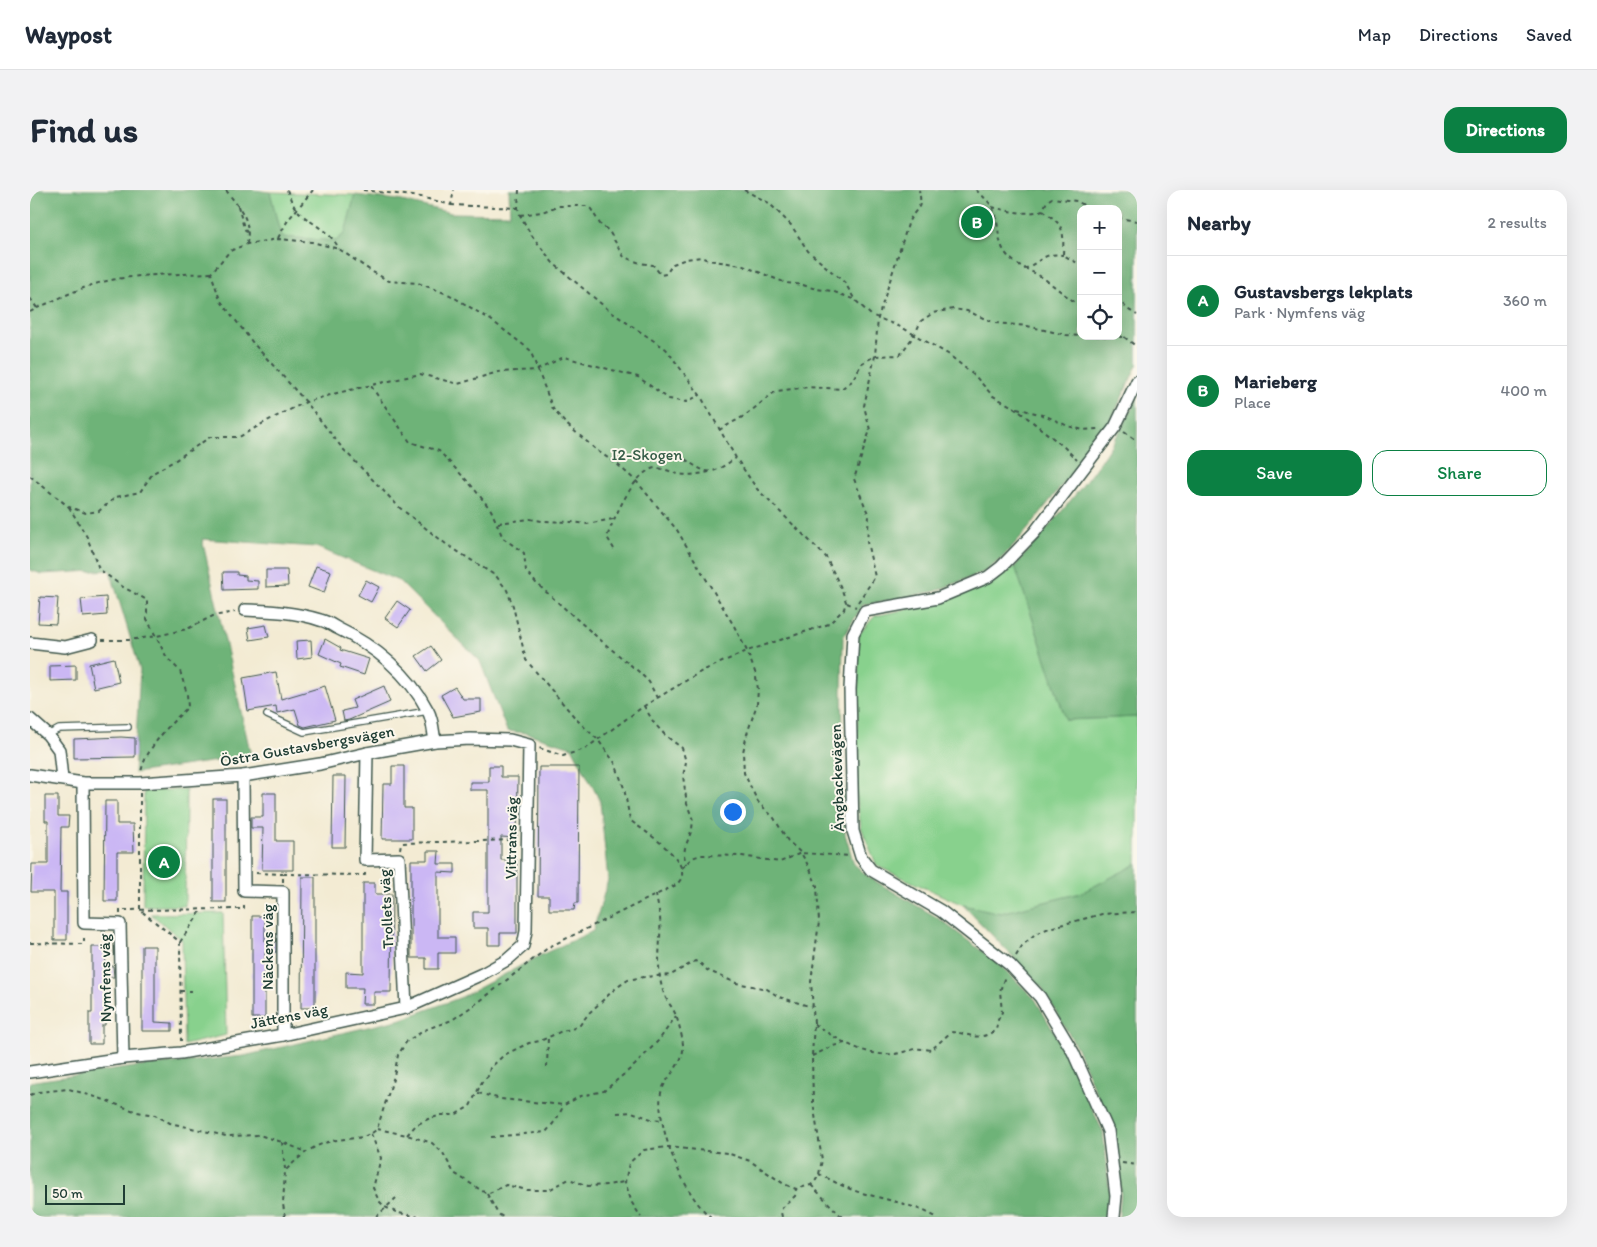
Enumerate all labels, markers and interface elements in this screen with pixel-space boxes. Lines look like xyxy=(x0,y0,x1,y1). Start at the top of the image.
text: Waypost xyxy=(25,20,112,49)
text: Map xyxy=(1358,24,1391,46)
text: Directions xyxy=(1419,24,1498,46)
text: Saved xyxy=(1526,24,1572,46)
button: Directions xyxy=(1444,107,1567,153)
text: Find us xyxy=(30,109,138,151)
pin: B xyxy=(961,203,993,241)
map controls xyxy=(1077,205,1122,340)
button: + xyxy=(1077,205,1122,250)
text: Nearby xyxy=(1187,210,1251,235)
text: 2 results xyxy=(1487,213,1547,232)
button: − xyxy=(1077,250,1122,295)
text: Gustavsbergs lekplats xyxy=(1234,280,1413,303)
text: A xyxy=(1198,291,1208,310)
text: 360 m xyxy=(1503,291,1547,310)
button: locate xyxy=(1077,295,1122,340)
text: Park · Nymfens väg xyxy=(1234,303,1365,322)
text: Marieberg xyxy=(1234,370,1317,393)
text: B xyxy=(1198,381,1208,400)
text: 400 m xyxy=(1501,381,1547,400)
text: Place xyxy=(1234,393,1271,412)
park label: I2-Skogen xyxy=(612,445,682,464)
button: Save xyxy=(1187,450,1362,496)
button: Share xyxy=(1372,450,1547,496)
street label: Östra Gustavsbergsvägen xyxy=(218,721,396,771)
street label: Ängbackevägen xyxy=(826,723,848,832)
street label: Vittrans väg xyxy=(501,796,521,879)
your location xyxy=(720,799,746,825)
pin: A xyxy=(148,843,180,881)
street label: Trollets väg xyxy=(374,868,398,949)
street label: Näckens väg xyxy=(258,903,277,990)
street label: Nymfens väg xyxy=(95,933,115,1022)
street label: Jättens väg xyxy=(249,999,330,1033)
scale bar xyxy=(45,1182,125,1205)
text: 50 m xyxy=(52,1185,83,1202)

